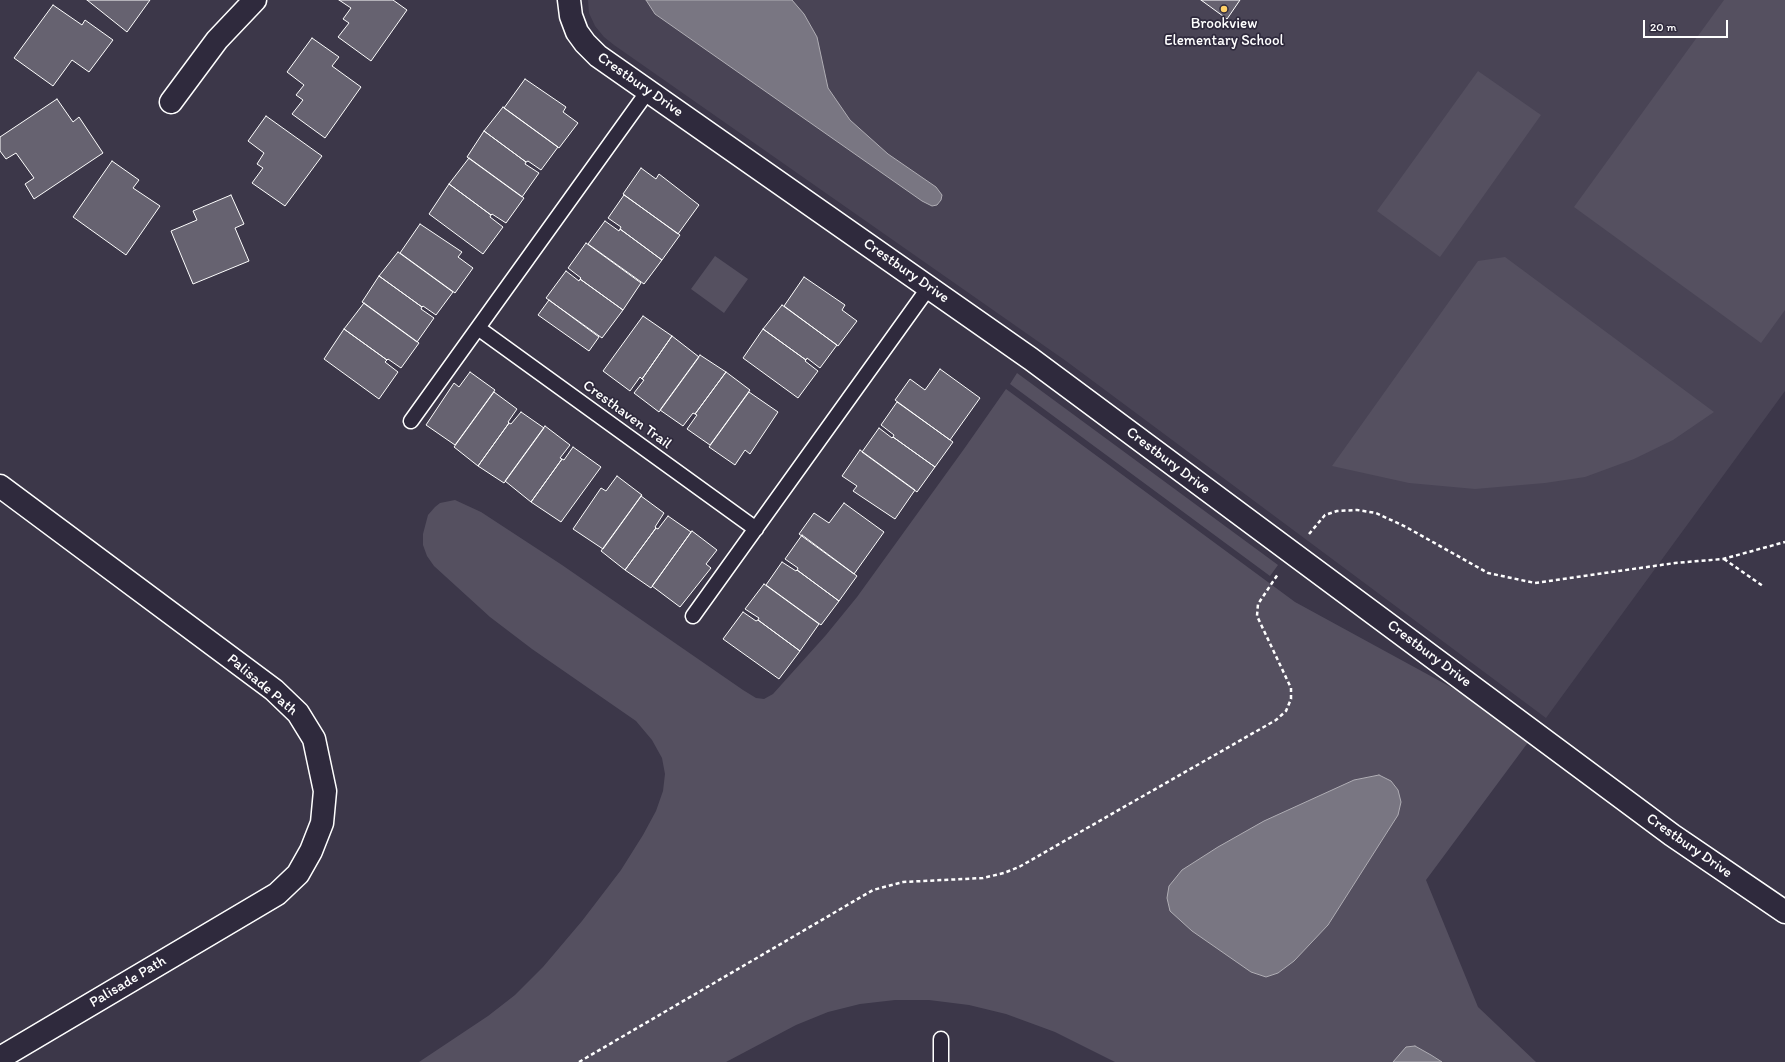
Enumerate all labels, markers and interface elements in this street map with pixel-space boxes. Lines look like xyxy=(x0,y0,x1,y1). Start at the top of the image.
marker: Brookview Elementary School xyxy=(1219,4,1229,14)
scale bar xyxy=(1645,12,1730,38)
place label: Brookview Elementary School xyxy=(1164,15,1284,50)
text: 20 m xyxy=(1650,20,1677,34)
street label: Crestbury Drive xyxy=(594,49,686,121)
street label: Crestbury Drive xyxy=(860,235,952,307)
street label: Cresthaven Trail xyxy=(579,377,675,453)
street label: Crestbury Drive xyxy=(1122,423,1214,499)
street label: Crestbury Drive xyxy=(1383,616,1475,692)
street label: Palisade Path xyxy=(223,650,301,720)
street label: Crestbury Drive xyxy=(1643,810,1735,882)
street label: Palisade Path xyxy=(86,952,170,1012)

